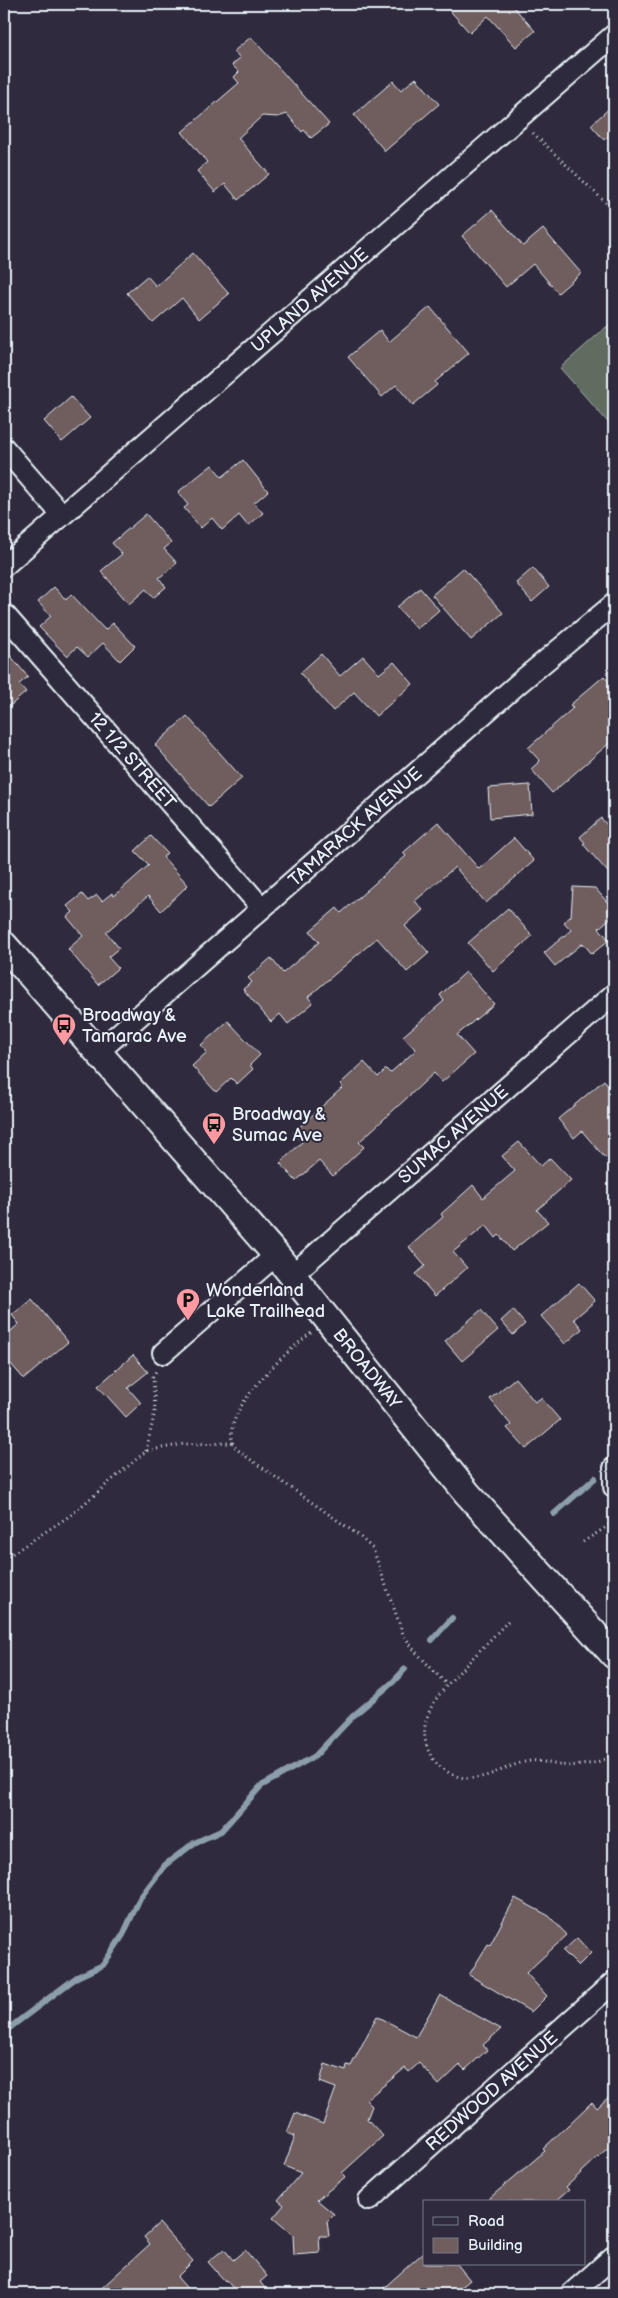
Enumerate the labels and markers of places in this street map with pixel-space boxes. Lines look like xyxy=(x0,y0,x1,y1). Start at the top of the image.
place label: Broadway & Tamarac Ave xyxy=(82,1005,187,1047)
bus stop icon: Broadway & Tamarac Ave xyxy=(51,1012,77,1046)
place label: Broadway & Sumac Ave xyxy=(232,1104,326,1146)
bus stop icon: Broadway & Sumac Ave xyxy=(201,1111,227,1145)
place label: Wonderland Lake Trailhead xyxy=(206,1280,325,1322)
parking icon: Wonderland Lake Trailhead xyxy=(175,1287,201,1321)

